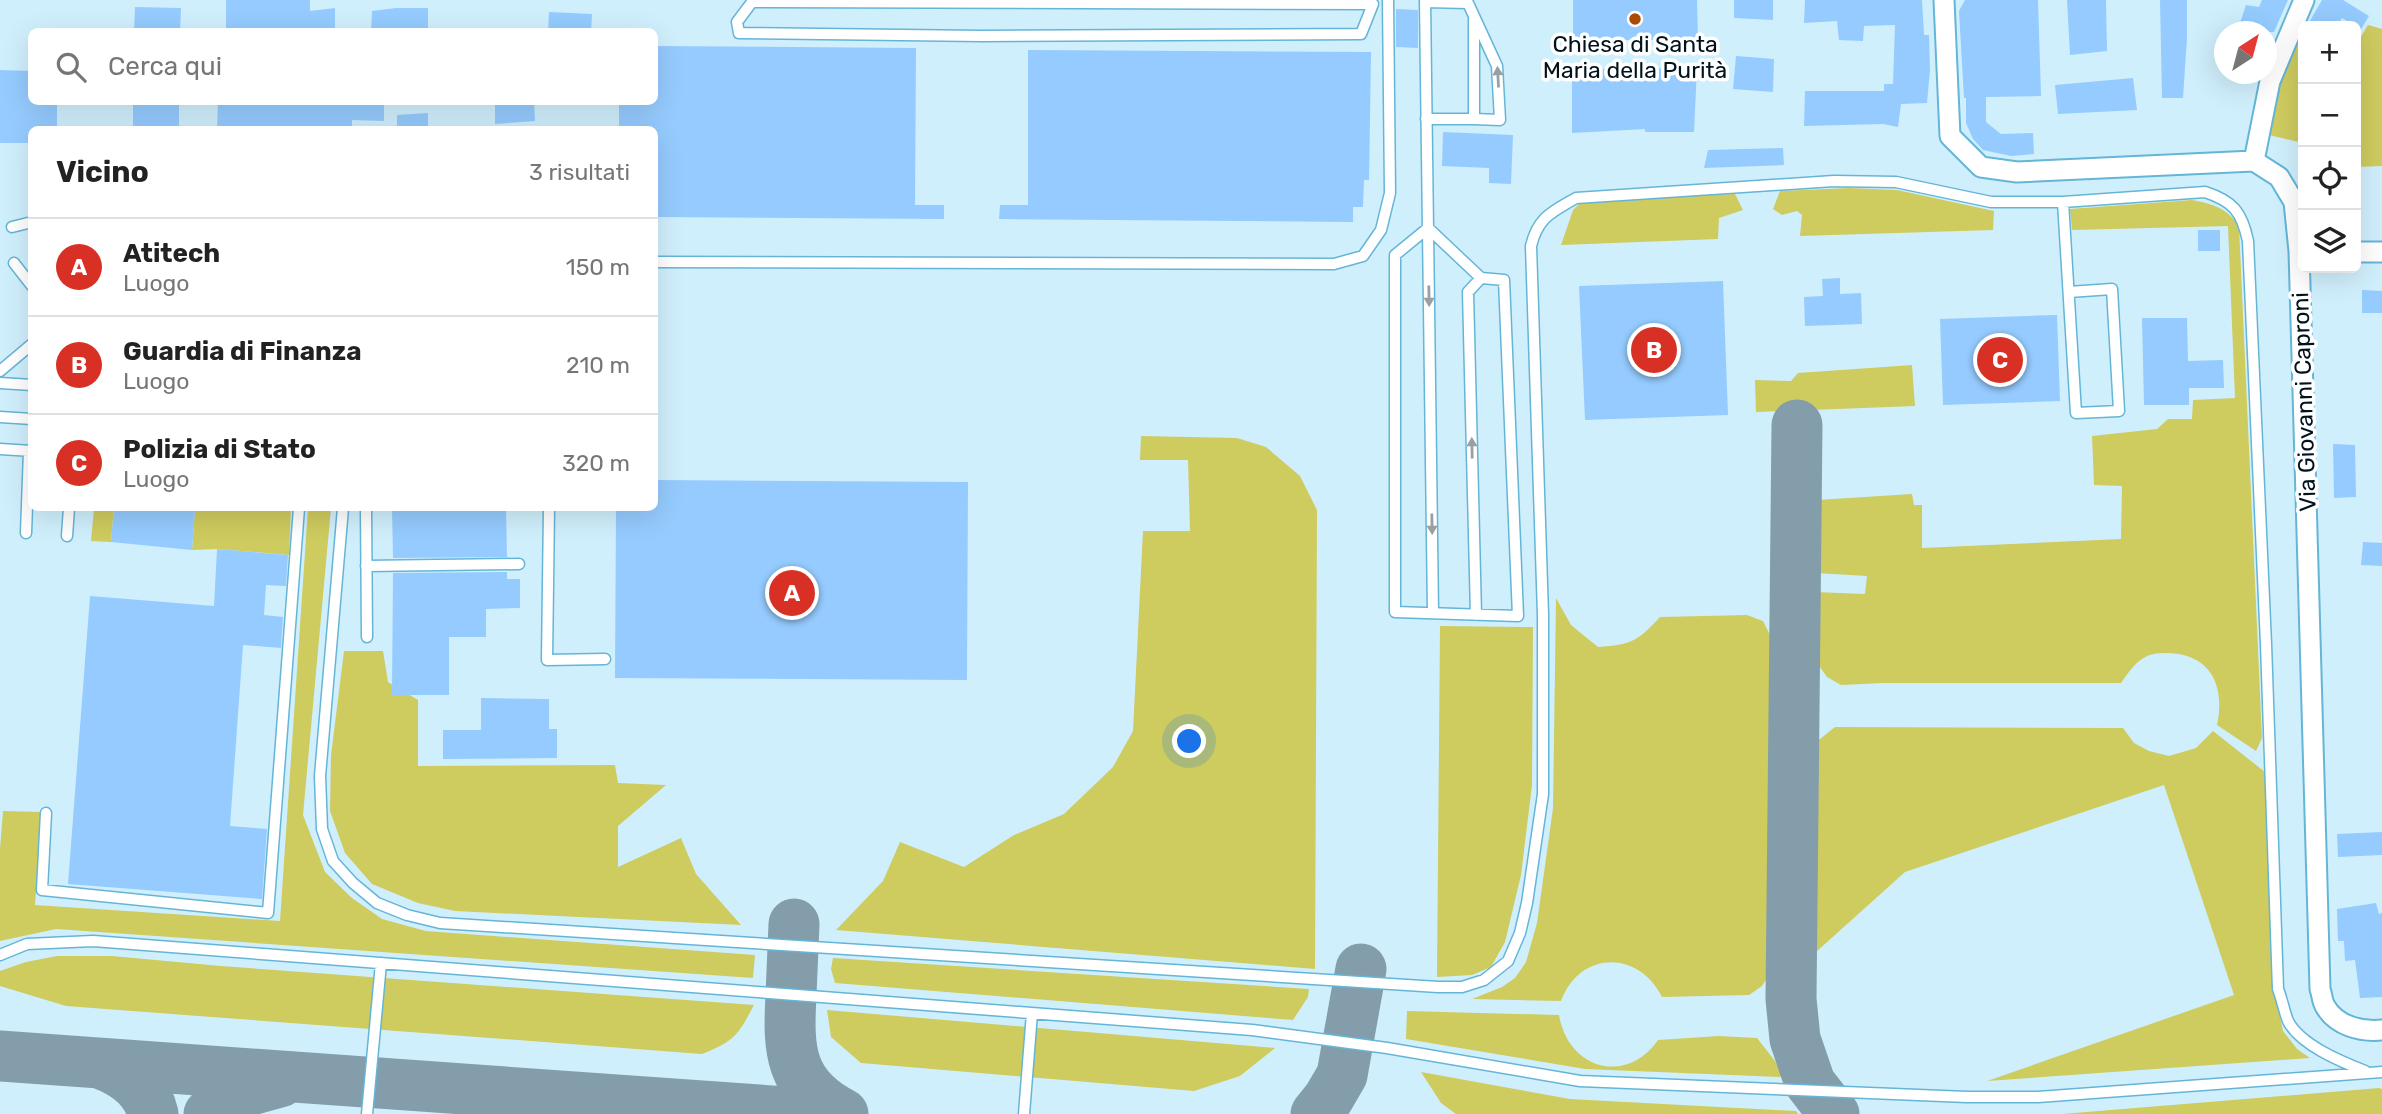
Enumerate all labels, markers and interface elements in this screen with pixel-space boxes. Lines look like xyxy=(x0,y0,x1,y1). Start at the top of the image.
marker: Chiesa di Santa Maria della Purità xyxy=(1627,11,1643,27)
north arrow xyxy=(2214,21,2277,84)
map controls xyxy=(2298,21,2361,273)
button: + xyxy=(2298,21,2361,84)
search box xyxy=(28,28,658,105)
place label: Chiesa di Santa Maria della Purità xyxy=(1543,30,1727,84)
icon: search xyxy=(52,48,90,86)
text: Cerca qui xyxy=(108,51,222,82)
one-way arrow xyxy=(1492,66,1503,88)
button: − xyxy=(2298,84,2361,147)
button: locate xyxy=(2298,147,2361,210)
text: Vicino xyxy=(56,154,149,190)
text: 3 risultati xyxy=(529,158,630,186)
button: layers xyxy=(2298,210,2361,273)
text: Atitech xyxy=(123,238,220,269)
text: A xyxy=(71,253,87,281)
text: 150 m xyxy=(566,253,630,281)
text: Luogo xyxy=(123,269,190,297)
one-way arrow xyxy=(1423,286,1435,308)
street label: Via Giovanni Caproni xyxy=(2286,292,2322,512)
pin: B xyxy=(1631,324,1677,376)
pin: C xyxy=(1977,334,2023,386)
text: Guardia di Finanza xyxy=(123,336,362,367)
text: B xyxy=(71,351,87,379)
text: 210 m xyxy=(566,351,630,379)
text: Luogo xyxy=(123,367,190,395)
text: Polizia di Stato xyxy=(123,434,316,465)
one-way arrow xyxy=(1466,437,1477,459)
text: C xyxy=(71,449,87,477)
text: 320 m xyxy=(562,449,630,477)
text: Luogo xyxy=(123,465,190,493)
one-way arrow xyxy=(1426,513,1438,535)
pin: A xyxy=(769,567,815,619)
your location xyxy=(1172,724,1206,758)

